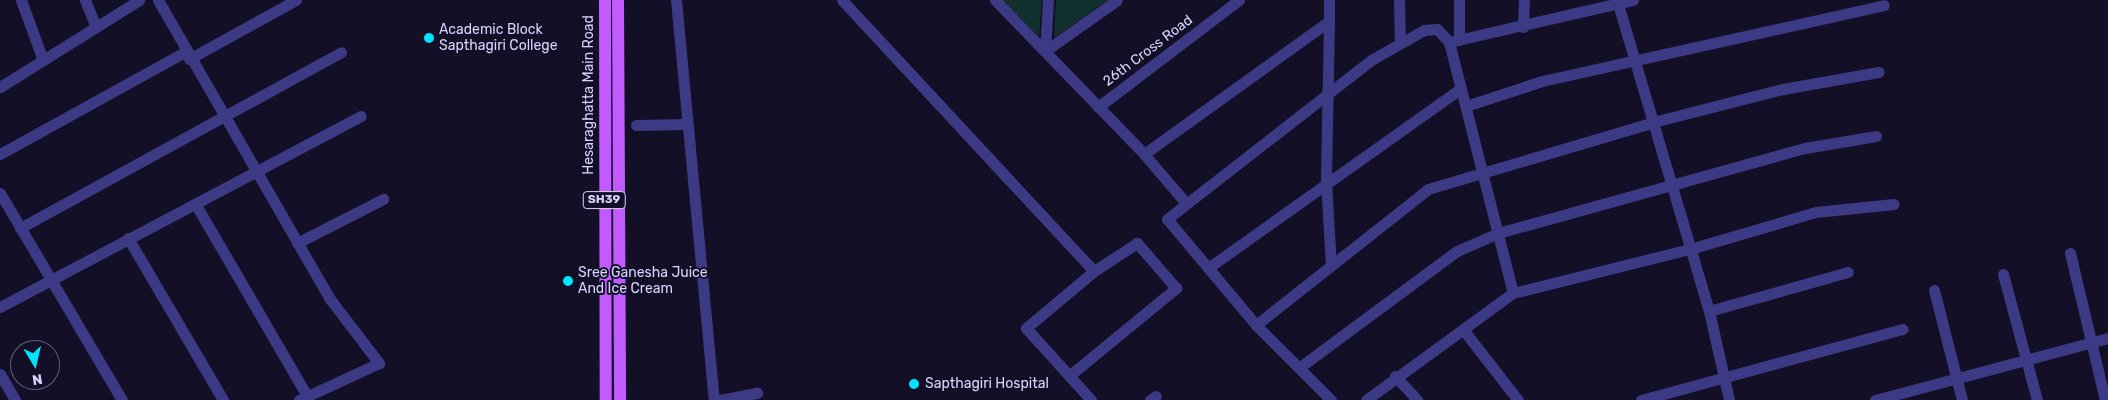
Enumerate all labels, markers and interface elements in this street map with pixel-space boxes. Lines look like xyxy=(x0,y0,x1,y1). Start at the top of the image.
street label: 26th Cross Road xyxy=(1100,12,1196,90)
street label: Hesaraghatta Main Road xyxy=(581,15,597,175)
place label: Academic Block Sapthagiri College xyxy=(439,22,558,54)
marker: Academic Block Sapthagiri College xyxy=(423,32,435,44)
road number: SH39 xyxy=(583,190,625,210)
place label: Sree Ganesha Juice And Ice Cream xyxy=(578,265,708,298)
marker: Sree Ganesha Juice And Ice Cream xyxy=(562,275,574,287)
north arrow xyxy=(10,340,60,390)
text: N xyxy=(31,370,44,389)
place label: Sapthagiri Hospital xyxy=(925,376,1049,392)
marker: Sapthagiri Hospital xyxy=(907,377,921,391)

